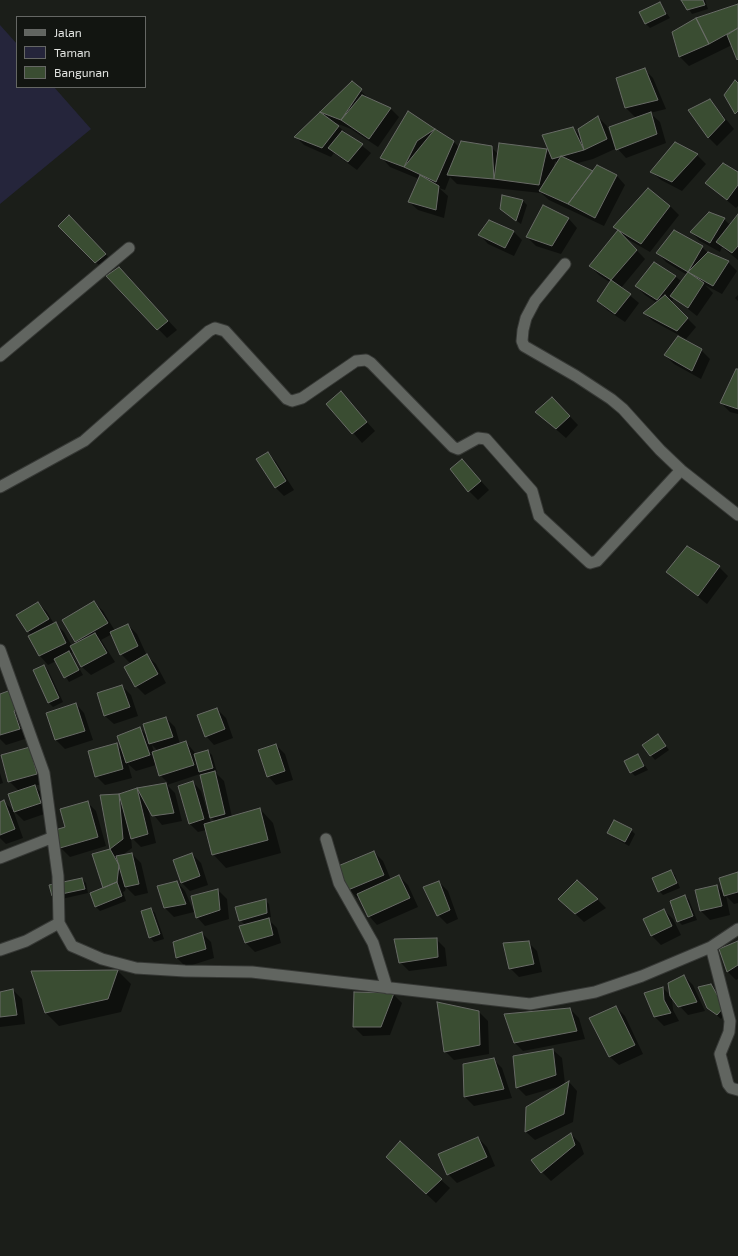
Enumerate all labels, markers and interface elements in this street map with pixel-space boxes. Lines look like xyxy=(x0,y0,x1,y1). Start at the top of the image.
legend xyxy=(16,16,146,88)
text: Jalan xyxy=(54,25,82,39)
text: Taman xyxy=(54,45,91,59)
text: Bangunan xyxy=(54,65,109,79)

